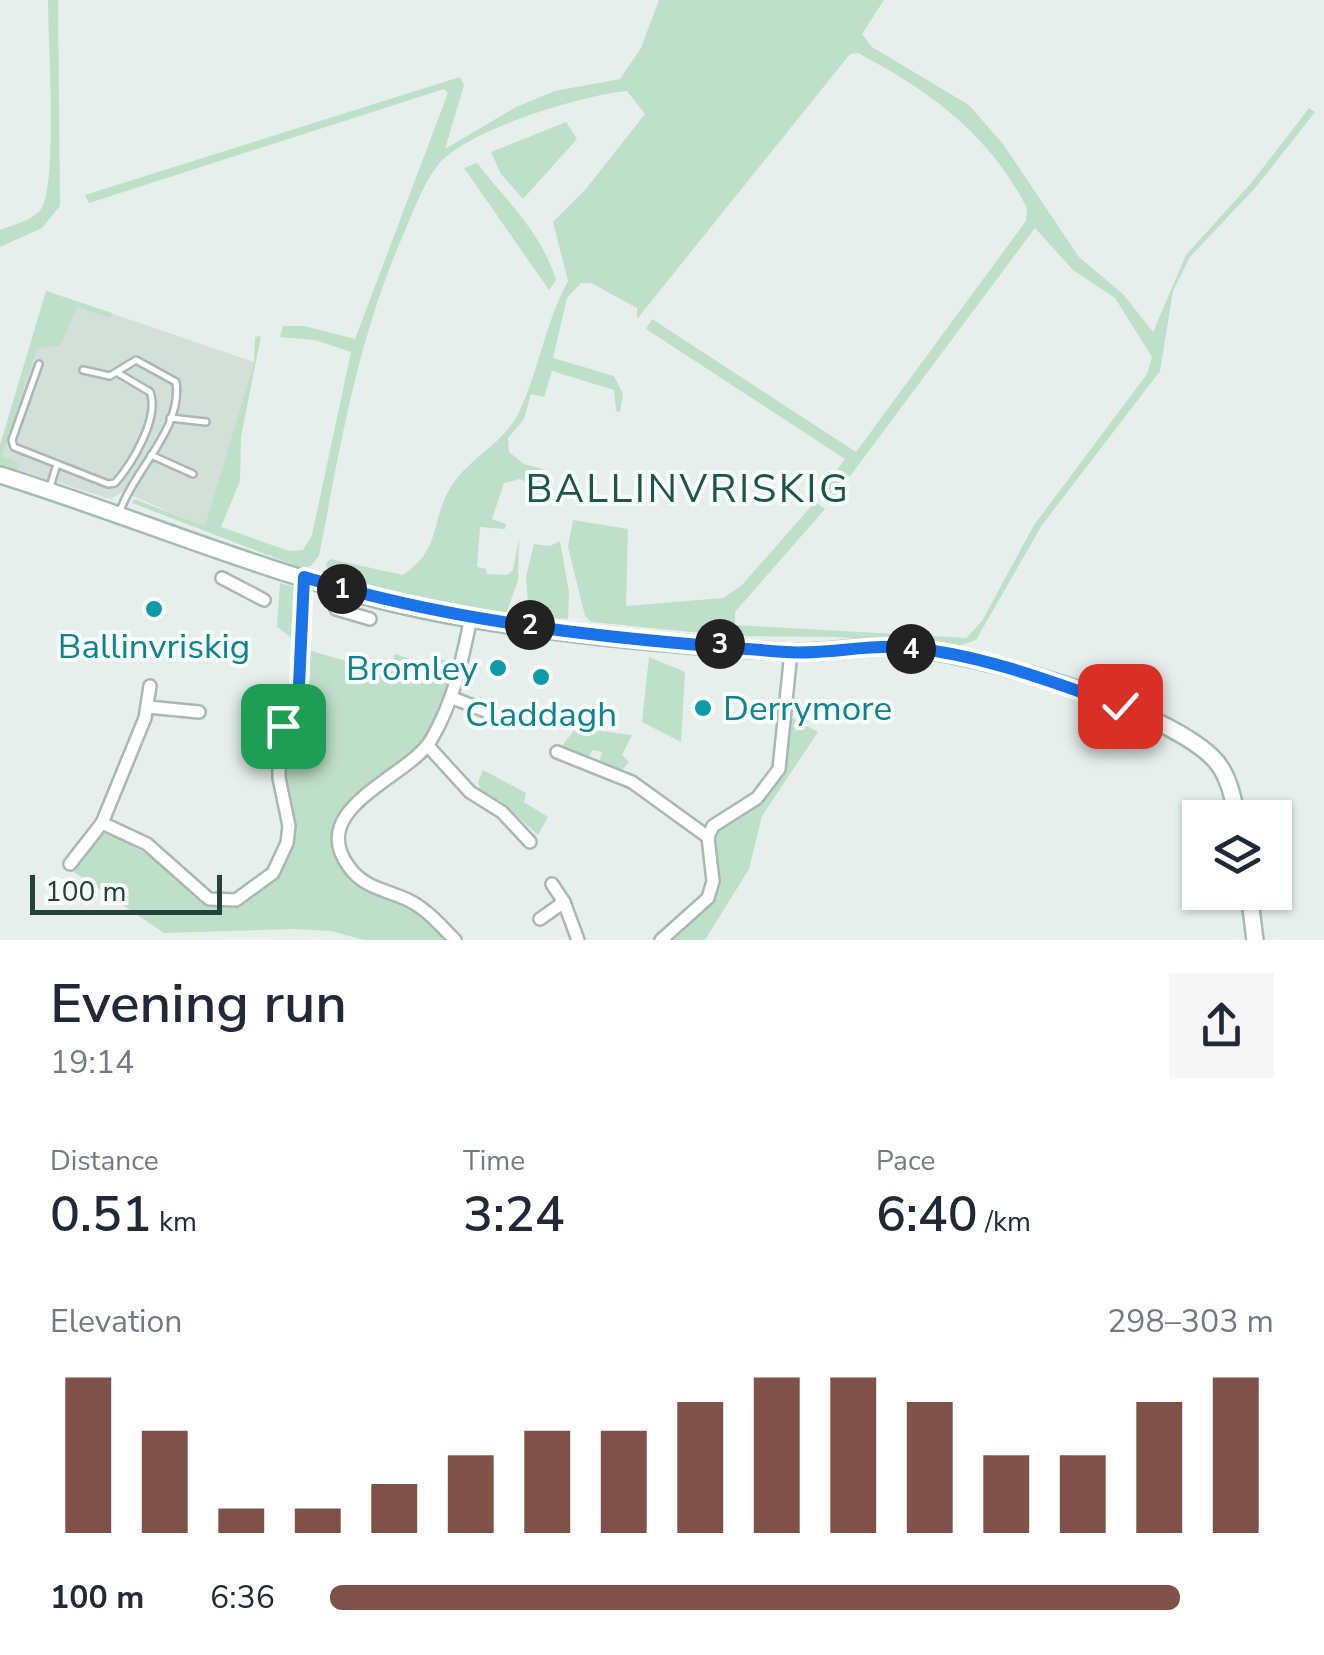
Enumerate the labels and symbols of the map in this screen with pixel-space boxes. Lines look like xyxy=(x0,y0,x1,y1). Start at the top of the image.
district label: BALLINVRISKIG xyxy=(525,462,851,516)
pin: 1 xyxy=(317,564,367,614)
marker: Ballinvriskig xyxy=(143,598,165,620)
pin: 2 xyxy=(505,600,555,650)
pin: 3 xyxy=(695,619,745,669)
place label: Ballinvriskig xyxy=(58,623,250,670)
pin: 4 xyxy=(886,624,936,674)
place label: Bromley xyxy=(346,645,478,692)
marker: Bromley xyxy=(487,657,509,679)
pin xyxy=(1078,664,1163,749)
marker: Claddagh xyxy=(530,666,552,688)
pin xyxy=(241,684,326,769)
place label: Derrymore xyxy=(723,685,892,732)
place label: Claddagh xyxy=(465,691,617,738)
marker: Derrymore xyxy=(692,697,714,719)
scale bar xyxy=(30,870,222,914)

